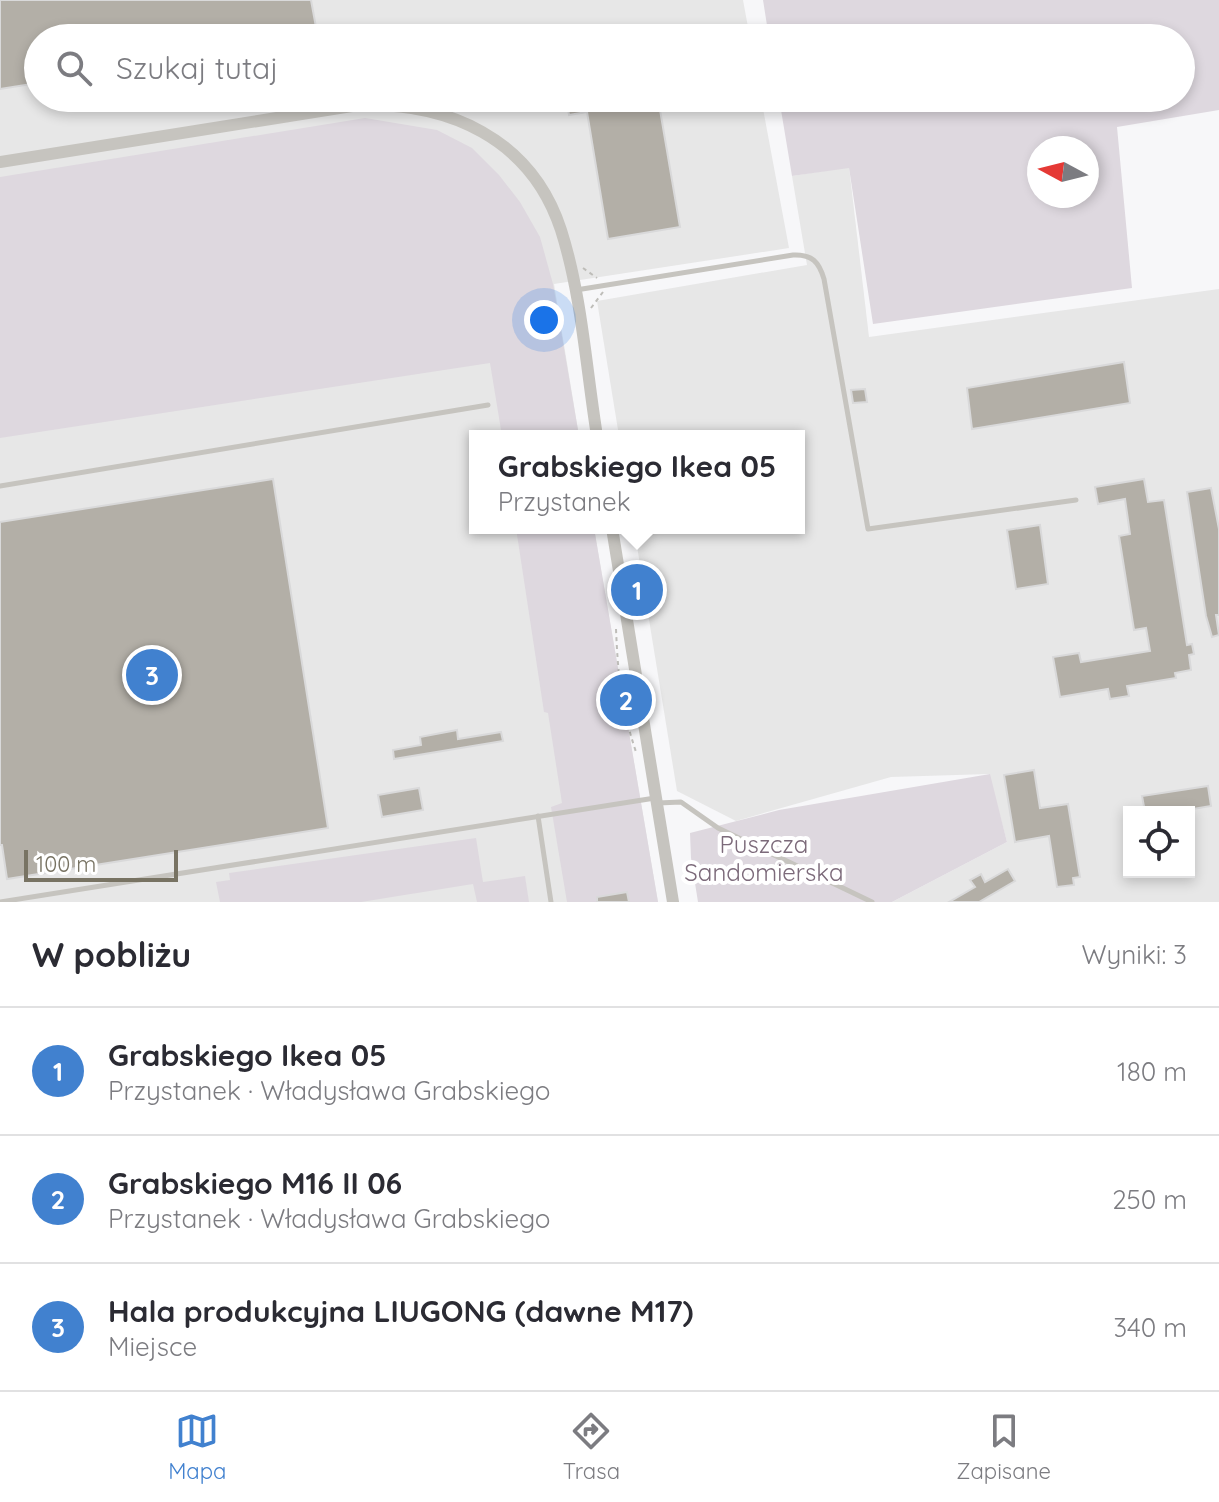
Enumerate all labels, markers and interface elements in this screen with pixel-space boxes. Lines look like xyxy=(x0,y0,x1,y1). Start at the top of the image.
search box xyxy=(24,24,1195,112)
icon: search xyxy=(52,46,96,90)
text: Szukaj tutaj xyxy=(116,49,278,87)
north arrow xyxy=(1027,136,1099,208)
your location xyxy=(524,300,564,340)
popup xyxy=(469,430,805,534)
text: Grabskiego Ikea 05 xyxy=(498,447,776,485)
text: Przystanek xyxy=(498,485,631,518)
pin: 1 xyxy=(611,560,663,620)
pin: 3 xyxy=(126,645,178,705)
pin: 2 xyxy=(600,670,652,730)
map controls xyxy=(1123,806,1195,878)
button: locate xyxy=(1123,806,1195,878)
park label: Puszcza Sandomierska xyxy=(684,829,844,887)
scale bar xyxy=(24,846,178,882)
text: 100 m xyxy=(36,850,96,878)
text: W pobliżu xyxy=(32,933,191,976)
text: Wyniki: 3 xyxy=(1081,938,1187,971)
text: Grabskiego Ikea 05 xyxy=(108,1036,386,1074)
text: 1 xyxy=(53,1055,63,1088)
text: 180 m xyxy=(1117,1055,1187,1088)
text: Przystanek · Władysława Grabskiego xyxy=(108,1074,551,1107)
text: Grabskiego M16 II 06 xyxy=(108,1164,402,1202)
text: 2 xyxy=(51,1183,65,1216)
text: 250 m xyxy=(1112,1183,1187,1216)
text: Przystanek · Władysława Grabskiego xyxy=(108,1202,551,1235)
text: Hala produkcyjna LIUGONG (dawne M17) xyxy=(108,1292,693,1330)
text: 3 xyxy=(51,1311,65,1344)
text: 340 m xyxy=(1113,1311,1187,1344)
text: Miejsce xyxy=(108,1330,197,1363)
tab: Mapa xyxy=(168,1409,226,1485)
tab: Trasa xyxy=(563,1409,620,1485)
tab: Zapisane xyxy=(956,1409,1051,1485)

